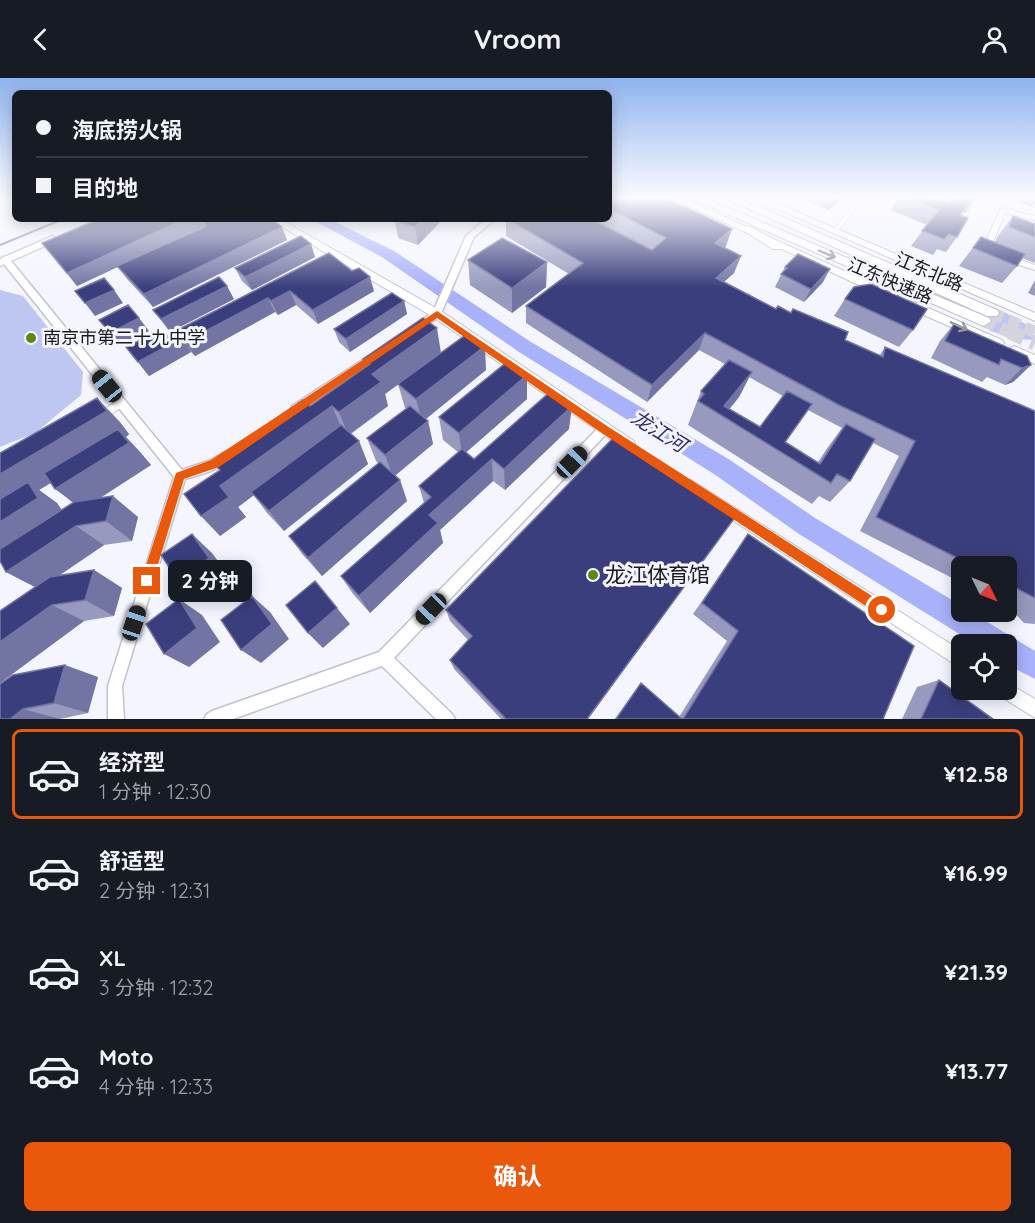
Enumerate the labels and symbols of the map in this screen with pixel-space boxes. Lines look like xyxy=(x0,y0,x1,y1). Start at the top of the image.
street label: 江东北路 xyxy=(892,247,967,296)
one-way arrow xyxy=(818,249,836,260)
street label: 江东快速路 xyxy=(844,252,936,309)
one-way arrow xyxy=(950,321,968,332)
place label: 南京市第二十九中学 xyxy=(43,326,205,349)
marker: 南京市第二十九中学 xyxy=(24,331,38,345)
car xyxy=(89,366,125,406)
water label: 龙江河 xyxy=(627,404,695,459)
car xyxy=(553,443,591,481)
north arrow xyxy=(951,556,1017,622)
callout: 2 分钟 xyxy=(168,560,252,602)
place label: 龙江体育馆 xyxy=(605,561,710,587)
route end xyxy=(133,567,160,594)
marker: 龙江体育馆 xyxy=(586,568,600,582)
car xyxy=(412,590,450,628)
route start xyxy=(868,596,895,623)
car xyxy=(120,603,148,643)

